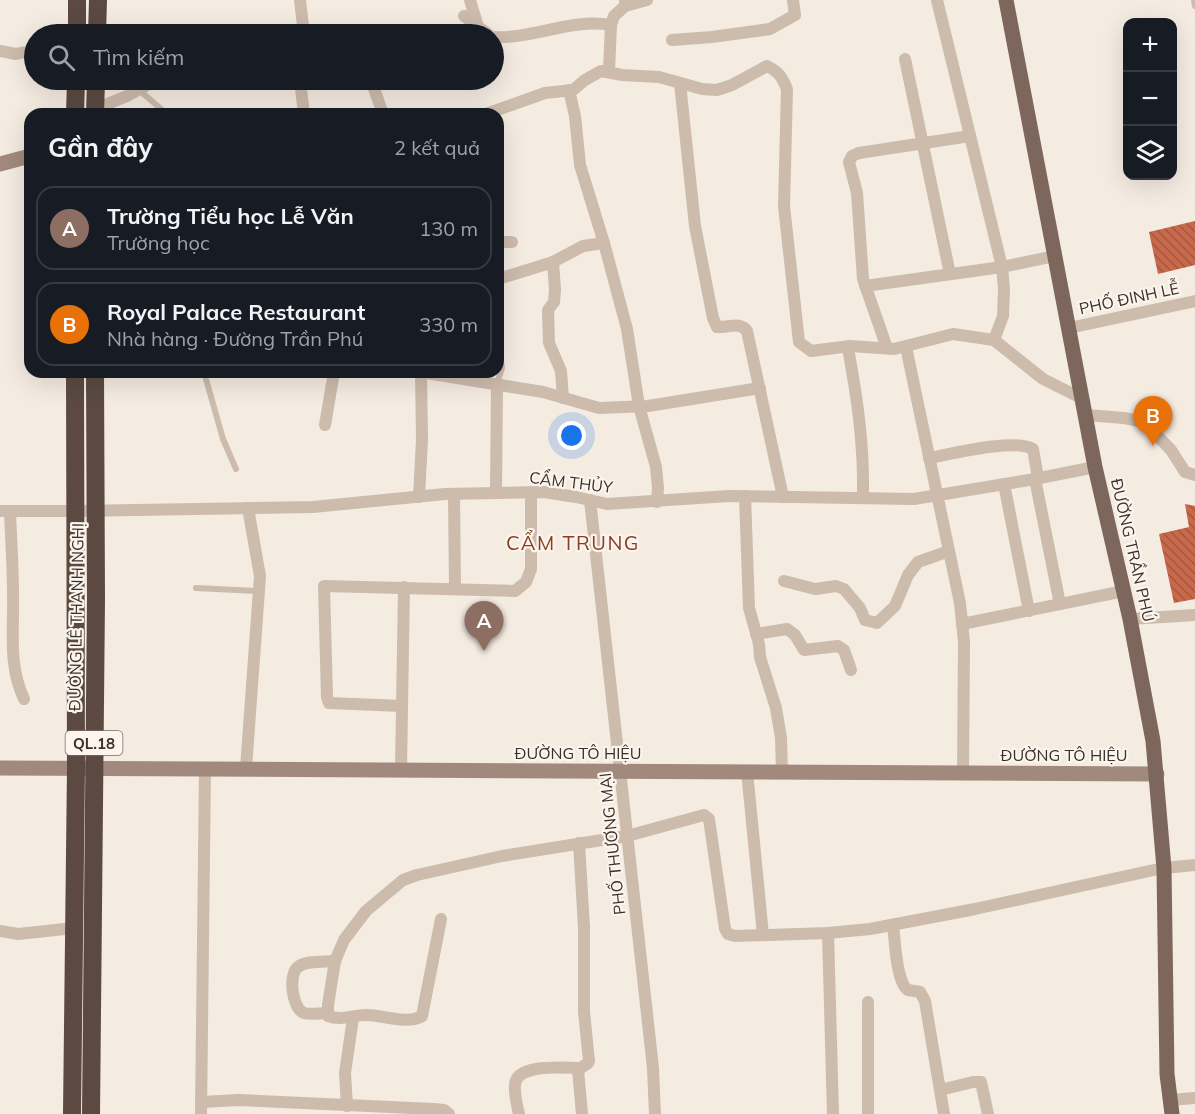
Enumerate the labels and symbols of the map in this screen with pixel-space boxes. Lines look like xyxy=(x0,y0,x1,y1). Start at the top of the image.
street label: PHỐ ĐINH LỄ xyxy=(1077,277,1181,318)
pin: B xyxy=(1134,396,1172,446)
your location xyxy=(557,421,586,450)
street label: CẨM THỦY xyxy=(528,467,614,497)
street label: ĐƯỜNG TRẦN PHÚ xyxy=(1107,476,1159,624)
street label: ĐƯỜNG LÊ THANH NGHỊ xyxy=(64,523,88,711)
district label: CẨM TRUNG xyxy=(506,530,640,555)
pin: A xyxy=(464,602,504,651)
road number: QL.18 xyxy=(66,731,122,755)
street label: ĐƯỜNG TÔ HIỆU xyxy=(515,743,641,763)
street label: ĐƯỜNG TÔ HIỆU xyxy=(1001,745,1127,765)
street label: PHỐ THƯƠNG MẠI xyxy=(595,772,629,916)

